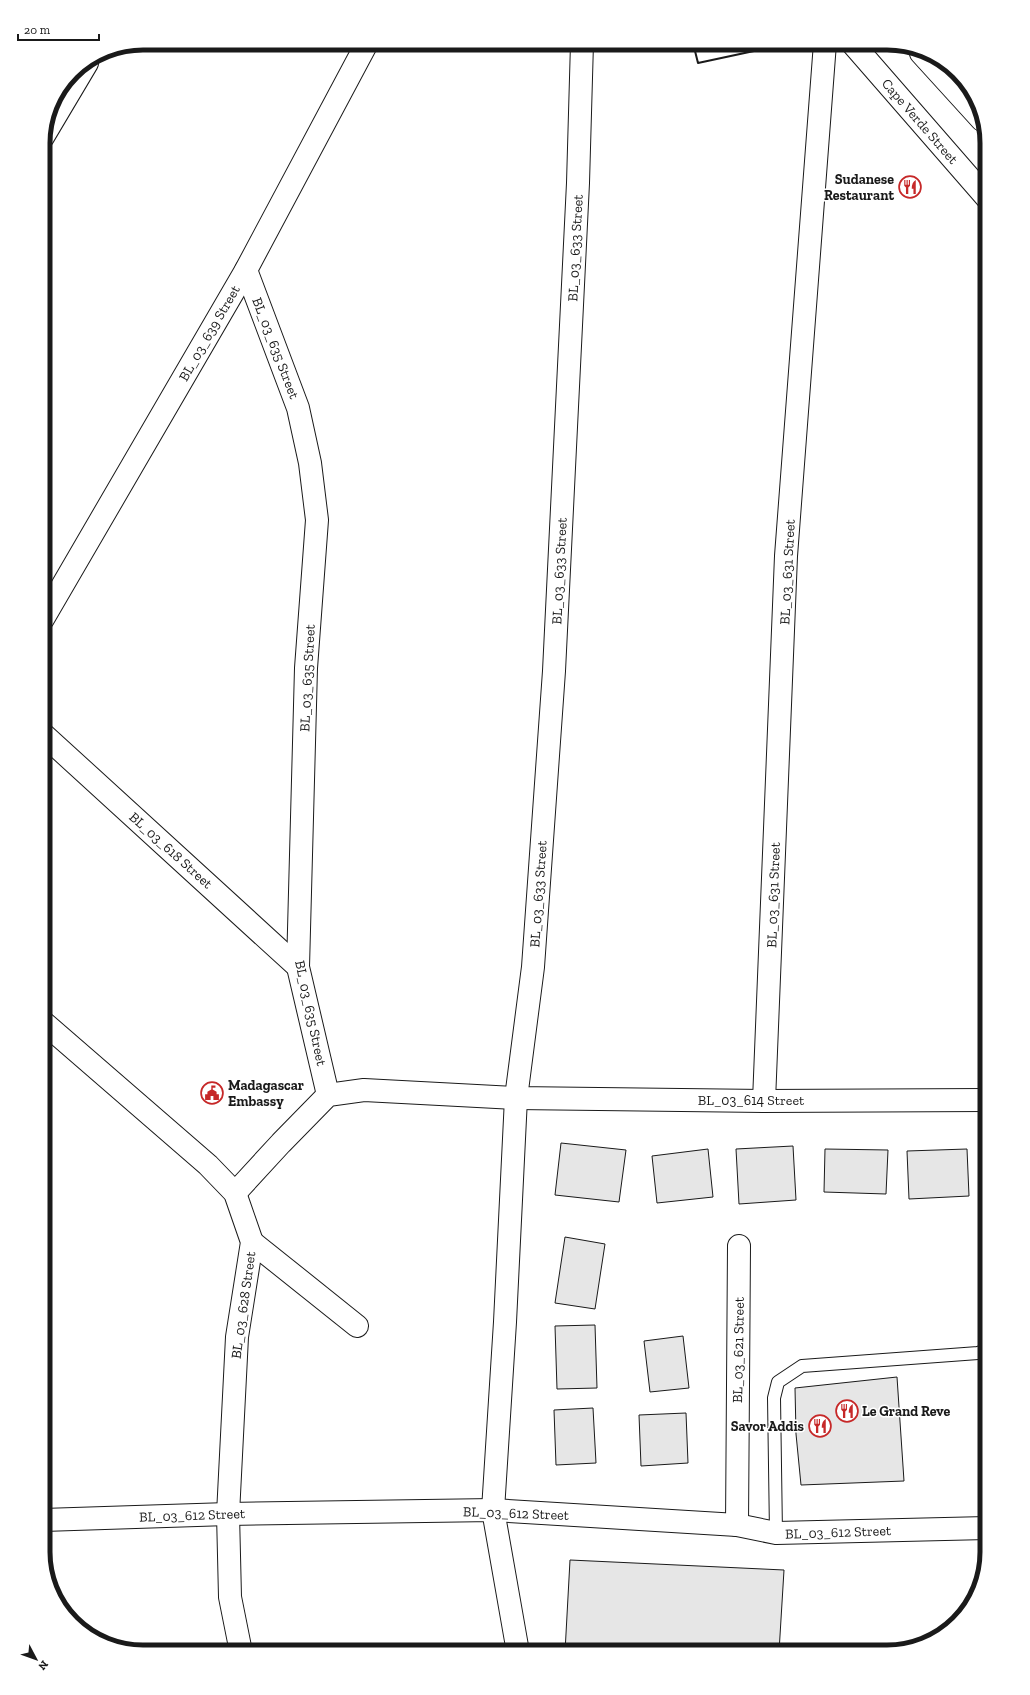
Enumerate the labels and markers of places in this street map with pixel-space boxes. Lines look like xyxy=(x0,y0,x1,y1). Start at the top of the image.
place label: Sudanese Restaurant xyxy=(824,171,894,204)
restaurant icon: Sudanese Restaurant xyxy=(897,174,923,200)
place label: Madagascar Embassy xyxy=(228,1077,304,1110)
public building icon: Madagascar Embassy xyxy=(199,1080,225,1106)
restaurant icon: Le Grand Reve xyxy=(834,1398,860,1424)
place label: Le Grand Reve xyxy=(862,1403,950,1420)
restaurant icon: Savor Addis xyxy=(807,1413,833,1439)
place label: Savor Addis xyxy=(731,1418,805,1435)

